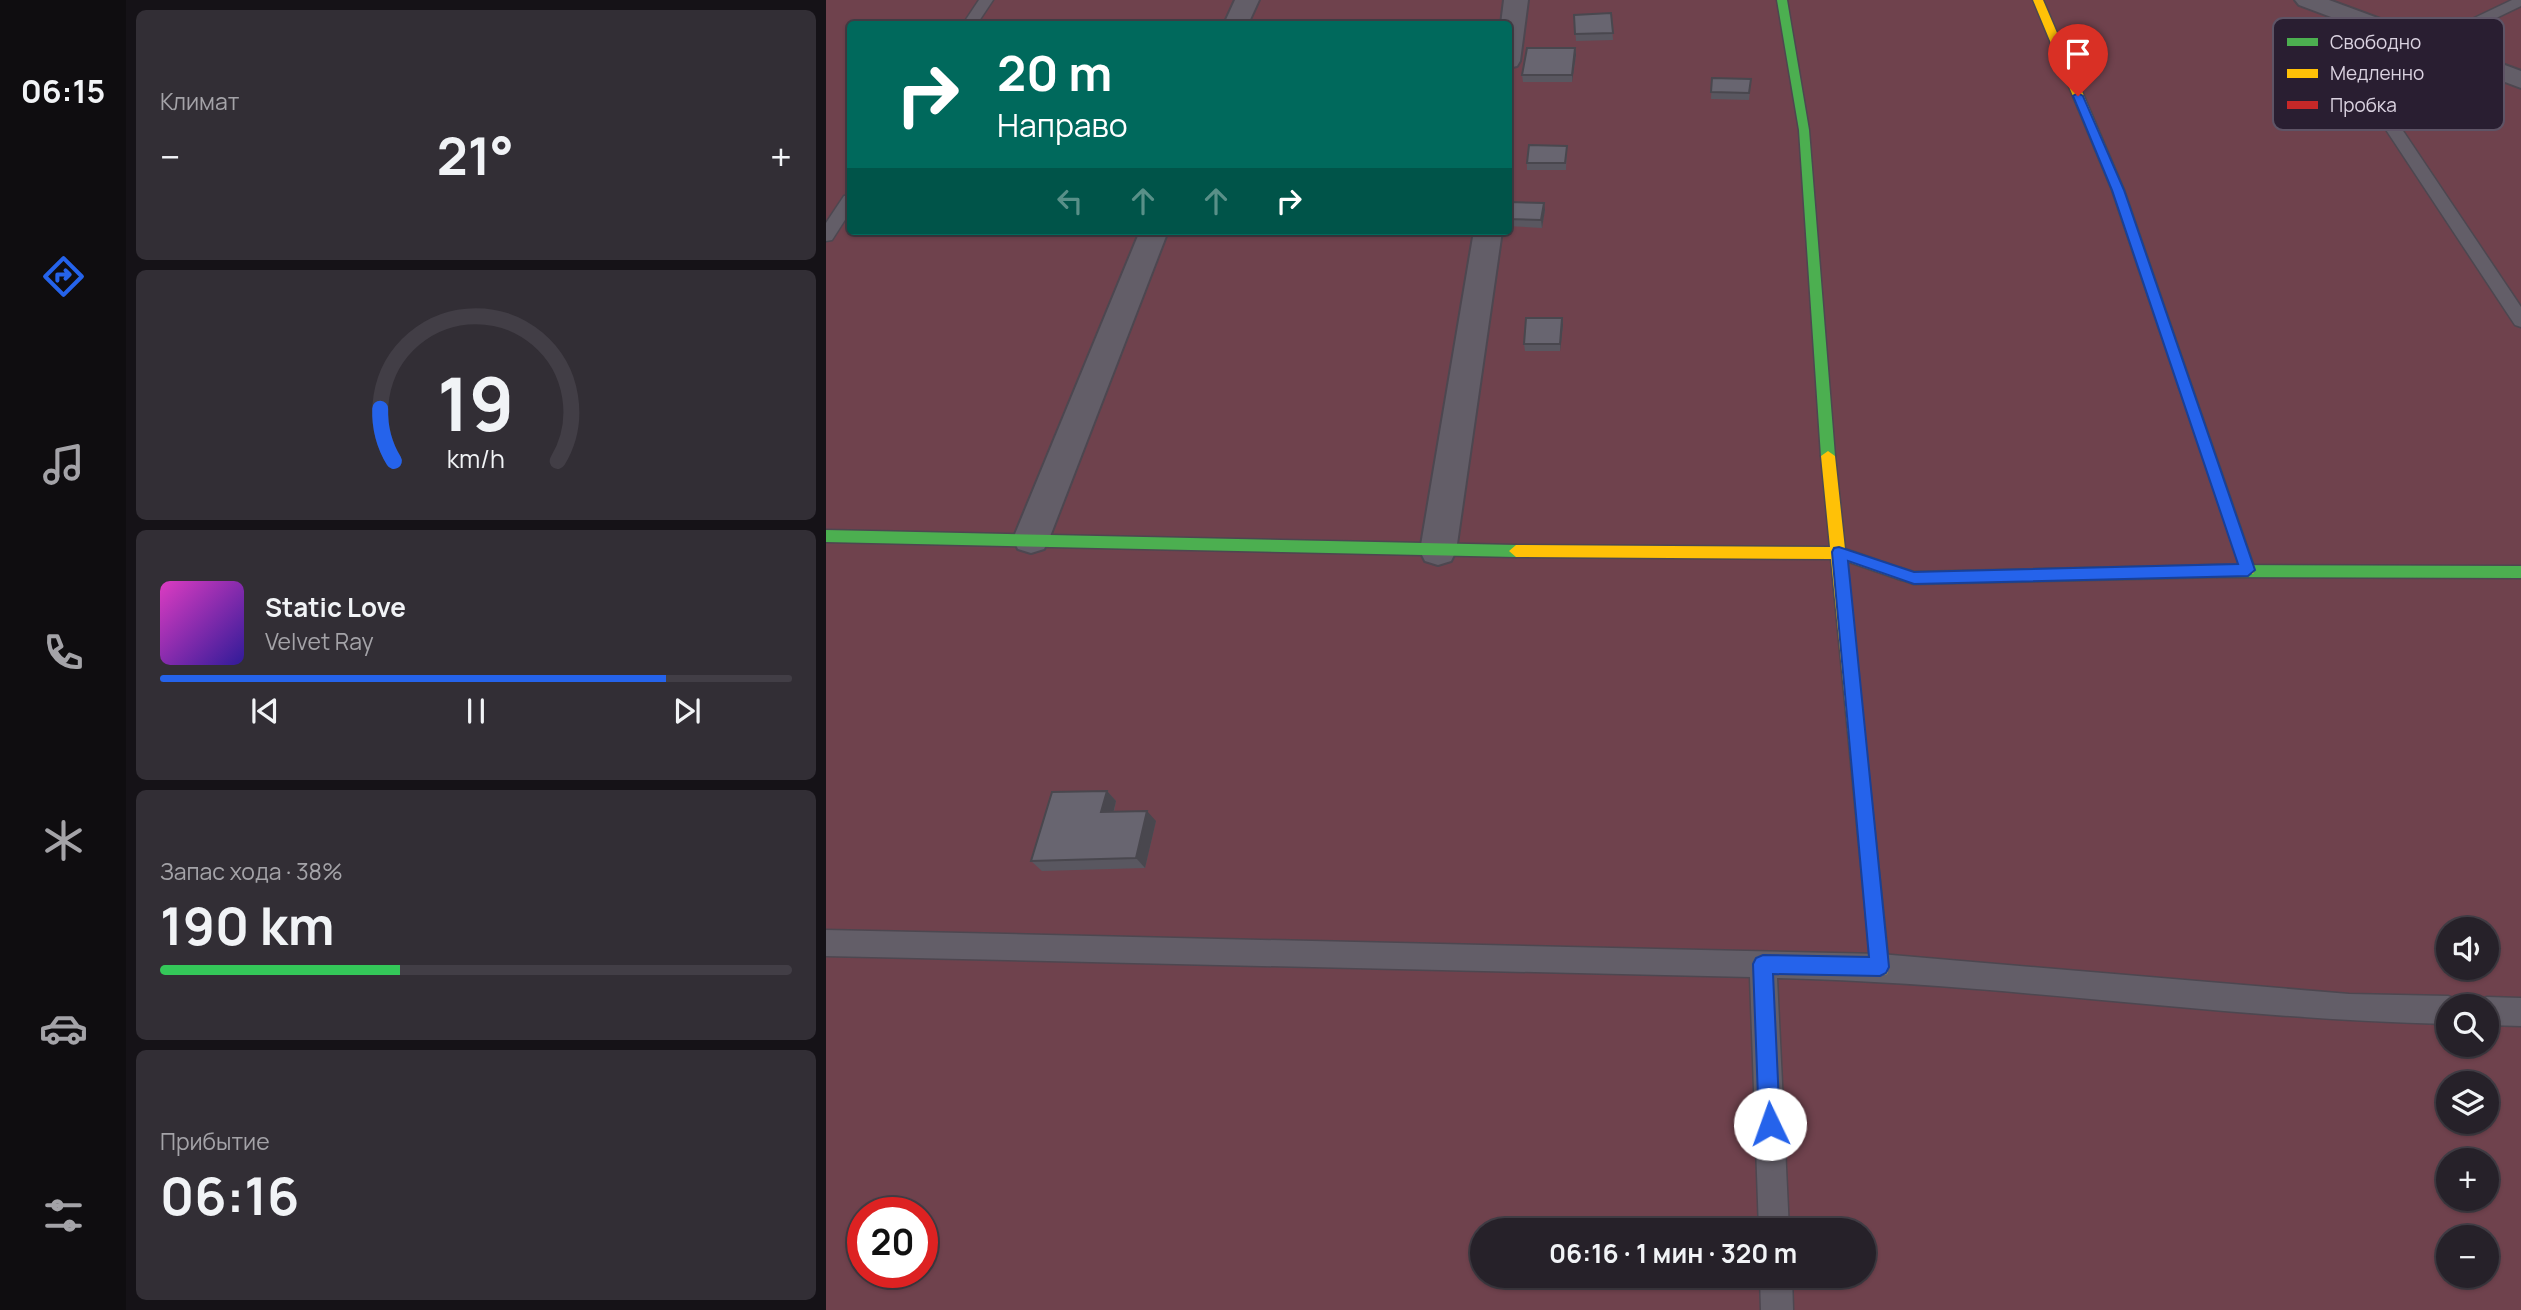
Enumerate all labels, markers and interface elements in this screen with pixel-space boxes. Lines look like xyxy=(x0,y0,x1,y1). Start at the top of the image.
legend xyxy=(2273,18,2504,130)
pin xyxy=(2048,24,2108,96)
text: Свободно xyxy=(2330,29,2421,55)
icon: arrive xyxy=(2059,35,2097,73)
text: 20 m xyxy=(997,39,1112,106)
icon: right xyxy=(882,49,973,140)
text: Медленно xyxy=(2330,60,2424,86)
text: 06:15 xyxy=(21,69,105,113)
text: Климат xyxy=(160,85,239,117)
text: Пробка xyxy=(2330,92,2397,118)
text: Направо xyxy=(997,103,1128,147)
text: 21° xyxy=(437,120,514,191)
text: − xyxy=(160,130,181,182)
text: + xyxy=(770,130,792,182)
icon: left xyxy=(1051,182,1089,220)
icon: ahead xyxy=(1124,182,1162,220)
icon: ahead xyxy=(1197,182,1235,220)
icon: right xyxy=(1270,182,1308,220)
icon: directions xyxy=(39,252,88,301)
text: 19 xyxy=(437,353,515,453)
icon: music xyxy=(39,440,88,489)
text: km/h xyxy=(447,441,505,476)
text: Static Love xyxy=(265,589,406,625)
text: Velvet Ray xyxy=(265,625,374,657)
icon: phone xyxy=(39,628,88,677)
icon: previous xyxy=(246,692,284,730)
icon: pause xyxy=(457,692,495,730)
icon: next xyxy=(668,692,706,730)
icon: climate xyxy=(39,816,88,865)
text: Запас хода · 38% xyxy=(160,855,343,887)
text: 190 km xyxy=(160,890,334,961)
map controls xyxy=(2436,917,2499,1288)
button: sound xyxy=(2436,917,2499,980)
button: search xyxy=(2436,994,2499,1057)
icon: car xyxy=(39,1004,88,1053)
button: layers xyxy=(2436,1071,2499,1134)
position arrow xyxy=(1733,1087,1807,1161)
text: Прибытие xyxy=(160,1125,270,1157)
button: + xyxy=(2436,1148,2499,1211)
text: 06:16 xyxy=(160,1160,299,1231)
icon: filters xyxy=(39,1191,88,1240)
speed limit sign: 20 xyxy=(847,1197,938,1288)
button: − xyxy=(2436,1225,2499,1288)
text: 06:16 · 1 мин · 320 m xyxy=(1549,1235,1797,1271)

